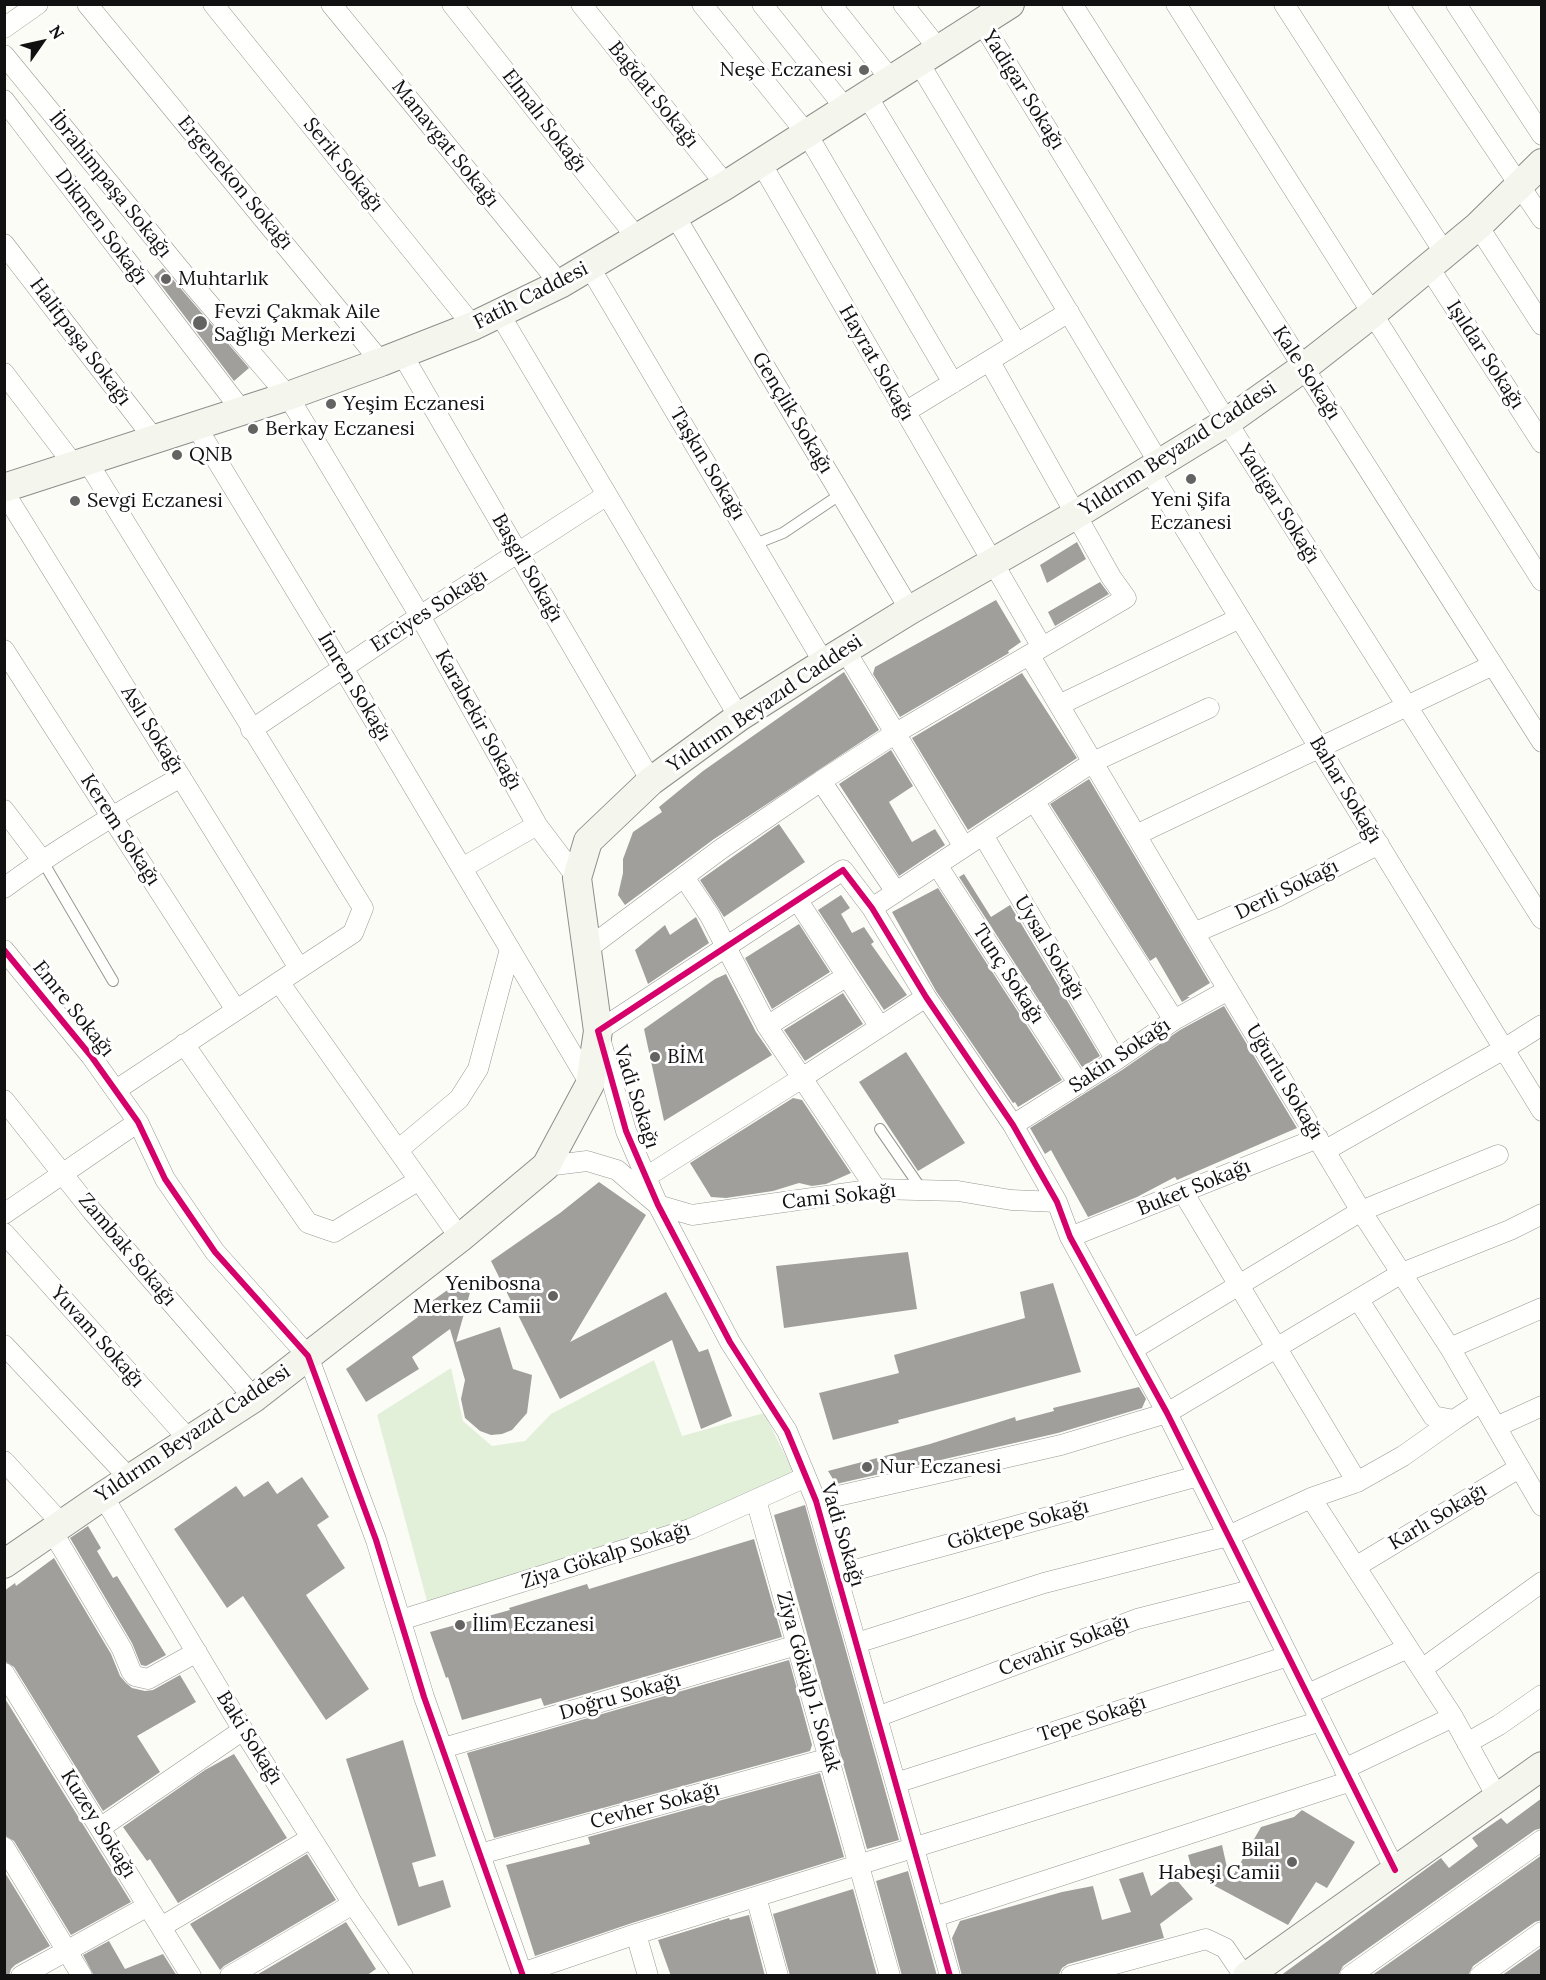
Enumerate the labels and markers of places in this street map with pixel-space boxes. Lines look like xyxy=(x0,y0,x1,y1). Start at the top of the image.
place label: Neşe Eczanesi xyxy=(719,58,852,82)
marker: Neşe Eczanesi xyxy=(857,63,871,77)
place label: Muhtarlık xyxy=(178,267,269,291)
marker: Muhtarlık xyxy=(159,272,173,286)
place label: Fevzi Çakmak Aile Sağlığı Merkezi xyxy=(214,300,380,347)
marker: Fevzi Çakmak Aile Sağlığı Merkezi xyxy=(191,314,209,332)
place label: Yeşim Eczanesi xyxy=(343,392,485,416)
marker: Yeşim Eczanesi xyxy=(324,397,338,411)
place label: Berkay Eczanesi xyxy=(265,417,415,441)
marker: Berkay Eczanesi xyxy=(246,422,260,436)
place label: QNB xyxy=(189,443,232,467)
marker: QNB xyxy=(170,448,184,462)
marker: Yeni Şifa Eczanesi xyxy=(1184,472,1198,486)
place label: Yeni Şifa Eczanesi xyxy=(1150,488,1232,535)
place label: Sevgi Eczanesi xyxy=(87,489,223,513)
marker: Sevgi Eczanesi xyxy=(68,494,82,508)
place label: BİM xyxy=(667,1045,704,1069)
marker: BİM xyxy=(648,1050,662,1064)
place label: Yenibosna Merkez Camii xyxy=(413,1272,541,1319)
marker: Yenibosna Merkez Camii xyxy=(546,1289,560,1303)
place label: Nur Eczanesi xyxy=(879,1455,1001,1479)
marker: Nur Eczanesi xyxy=(860,1460,874,1474)
place label: İlim Eczanesi xyxy=(472,1613,594,1637)
marker: İlim Eczanesi xyxy=(453,1618,467,1632)
place label: Bilal Habeşi Camii xyxy=(1158,1838,1280,1885)
marker: Bilal Habeşi Camii xyxy=(1285,1855,1299,1869)

